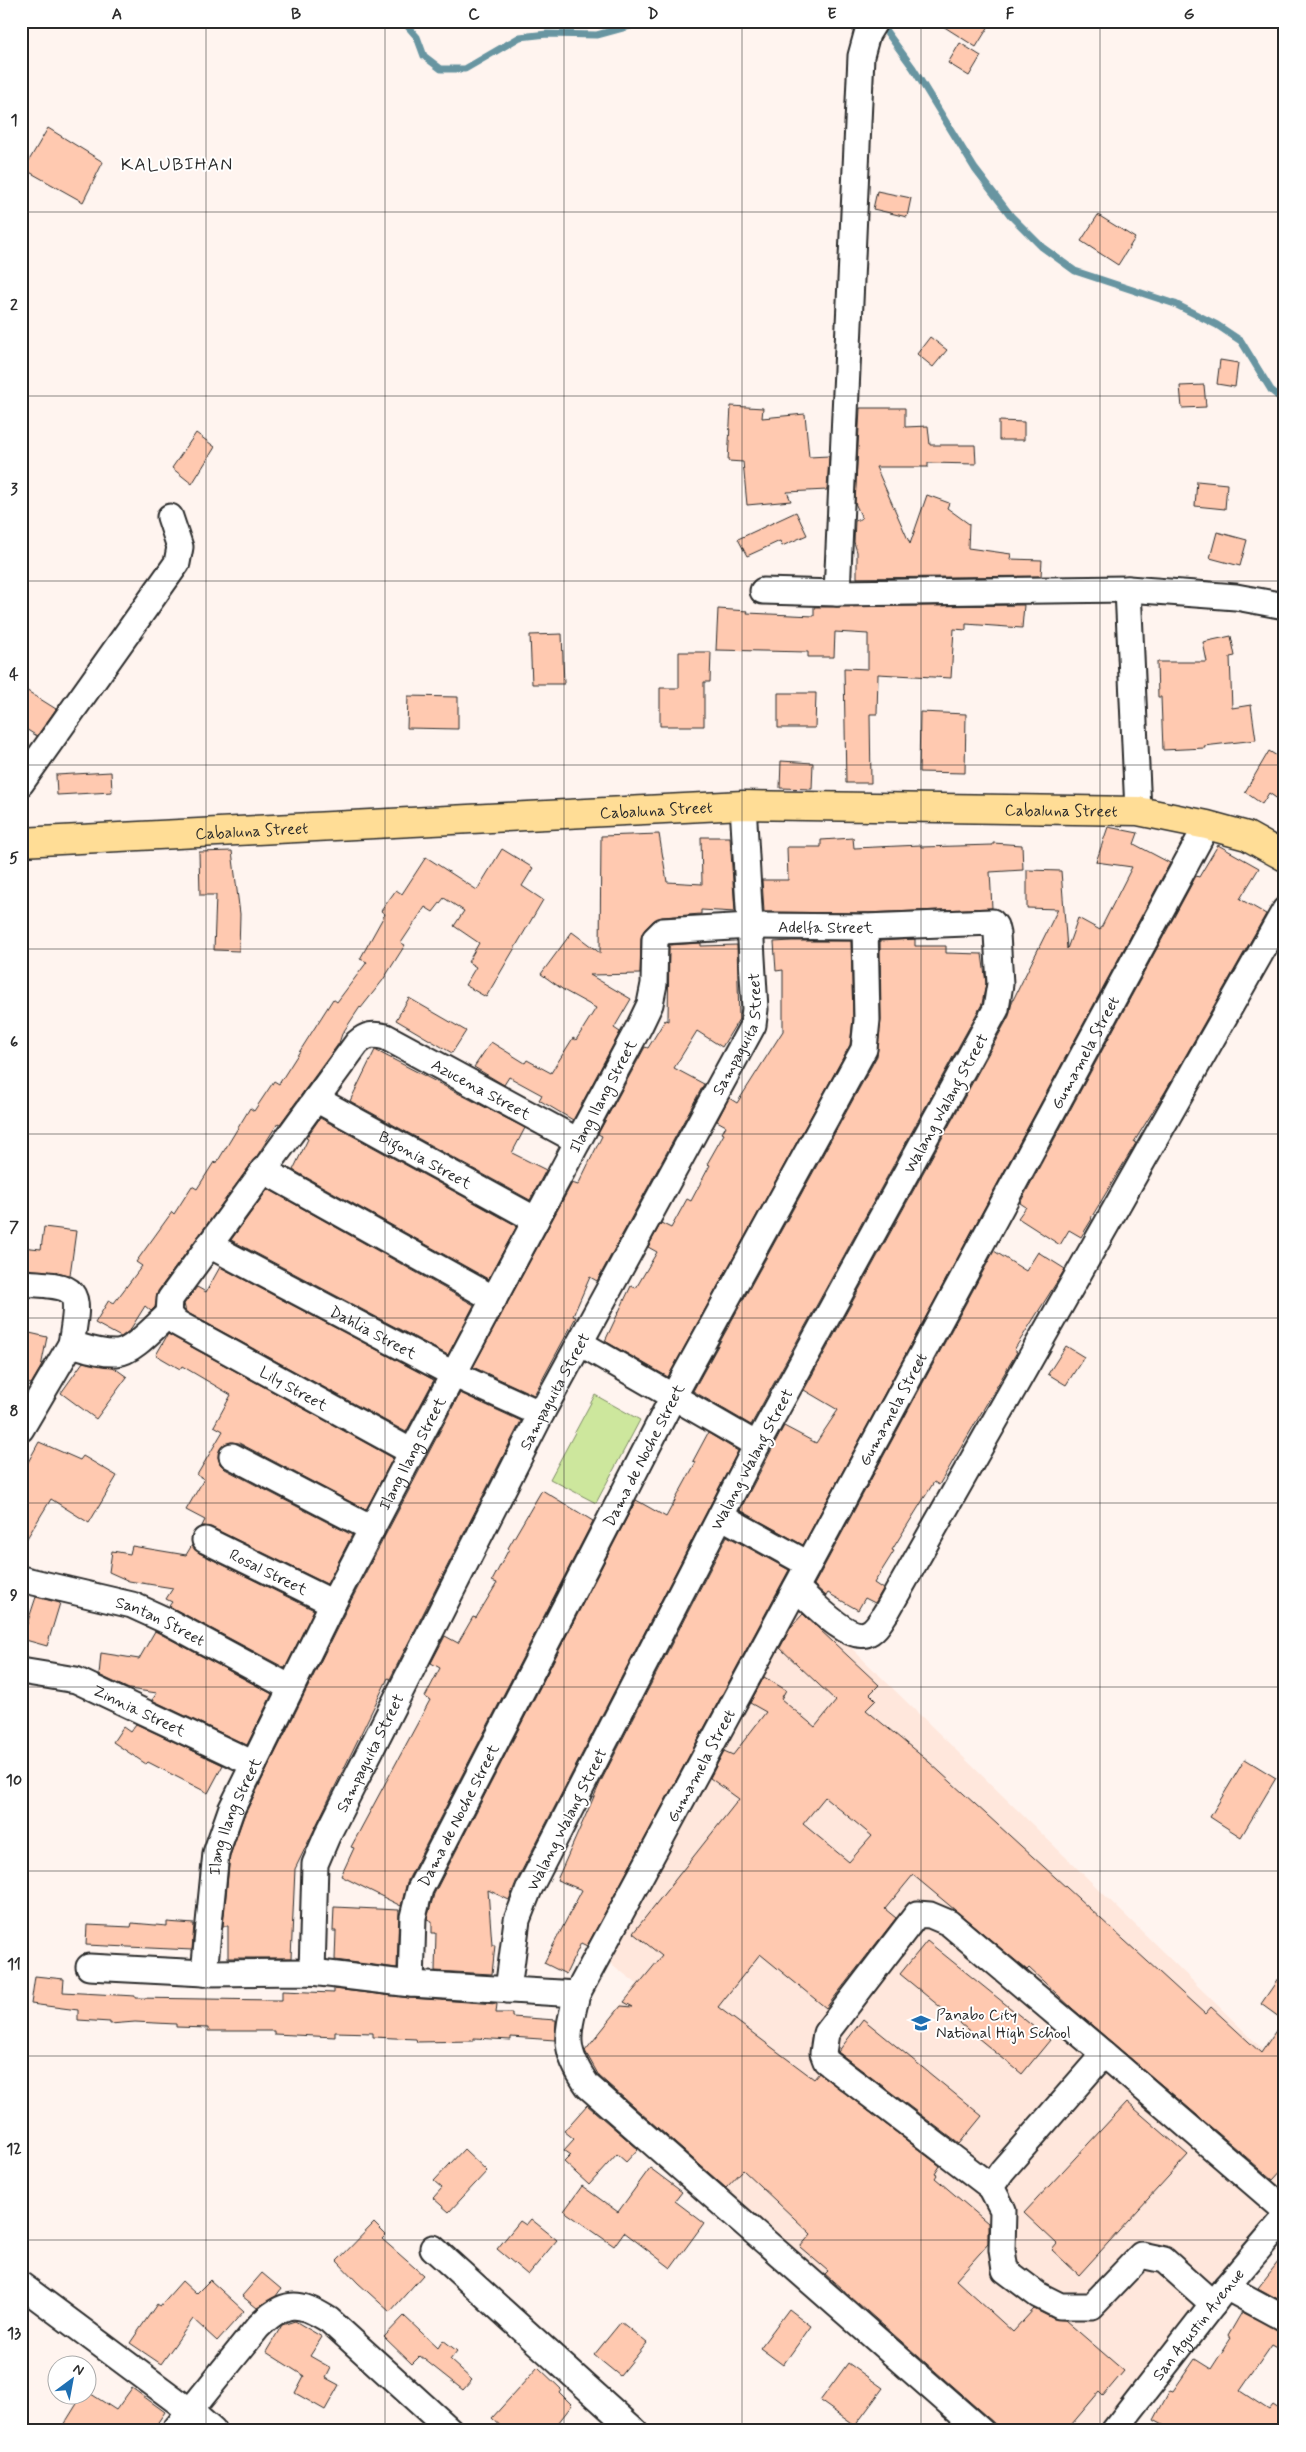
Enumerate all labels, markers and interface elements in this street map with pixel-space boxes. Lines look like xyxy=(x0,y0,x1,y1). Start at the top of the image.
text: A xyxy=(112,4,122,25)
text: B xyxy=(291,4,301,25)
text: C xyxy=(468,4,480,25)
text: D xyxy=(647,4,659,25)
text: E xyxy=(827,4,837,25)
text: F xyxy=(1006,4,1015,25)
text: G xyxy=(1184,4,1195,25)
text: 1 xyxy=(10,110,18,131)
district label: KALUBIHAN xyxy=(121,153,233,177)
text: 2 xyxy=(10,295,18,316)
text: 3 xyxy=(10,479,18,500)
text: 4 xyxy=(9,664,19,685)
street label: Cabaluna Street xyxy=(599,798,713,824)
street label: Cabaluna Street xyxy=(1004,800,1118,823)
street label: Cabaluna Street xyxy=(195,818,309,845)
text: 5 xyxy=(9,848,19,869)
street label: Adelfa Street xyxy=(778,917,874,939)
street label: Sampaguita Street xyxy=(708,972,767,1099)
street label: Gumamela Street xyxy=(1047,993,1125,1113)
street label: Walang Walang Street xyxy=(899,1030,995,1178)
text: 6 xyxy=(10,1032,18,1053)
street label: Ilang Ilang Street xyxy=(565,1036,642,1157)
street label: Azucena Street xyxy=(427,1055,535,1126)
street label: Bigonia Street xyxy=(375,1127,475,1195)
text: 7 xyxy=(9,1217,19,1238)
street label: Dahlia Street xyxy=(326,1302,420,1365)
street label: Sampaguita Street xyxy=(515,1329,596,1454)
street label: Gumamela Street xyxy=(855,1349,933,1470)
street label: Lily Street xyxy=(255,1362,332,1417)
street label: Dama de Noche Street xyxy=(599,1380,690,1531)
street label: Walang Walang Street xyxy=(706,1385,800,1534)
street label: Ilang Ilang Street xyxy=(374,1393,452,1514)
text: 8 xyxy=(9,1401,19,1422)
street label: Rosal Street xyxy=(225,1545,311,1601)
text: 9 xyxy=(10,1585,18,1606)
street label: Santan Street xyxy=(113,1593,208,1652)
street label: Zinnia Street xyxy=(89,1680,189,1742)
street label: Sampaguita Street xyxy=(332,1690,410,1816)
street label: Gumamela Street xyxy=(662,1706,741,1826)
street label: Dama de Noche Street xyxy=(414,1740,505,1891)
street label: Walang Walang Street xyxy=(522,1745,613,1895)
street label: Ilang Ilang Street xyxy=(205,1754,267,1876)
text: 10 xyxy=(6,1770,22,1791)
text: 11 xyxy=(7,1954,21,1975)
place label: Panabo City National High School xyxy=(936,2005,1071,2044)
school or university icon: Panabo City National High School xyxy=(910,2012,932,2034)
text: 12 xyxy=(6,2139,22,2160)
street label: San Agustin Avenue xyxy=(1148,2264,1250,2385)
text: 13 xyxy=(7,2323,21,2344)
north arrow xyxy=(48,2354,98,2404)
text: N xyxy=(70,2360,87,2380)

